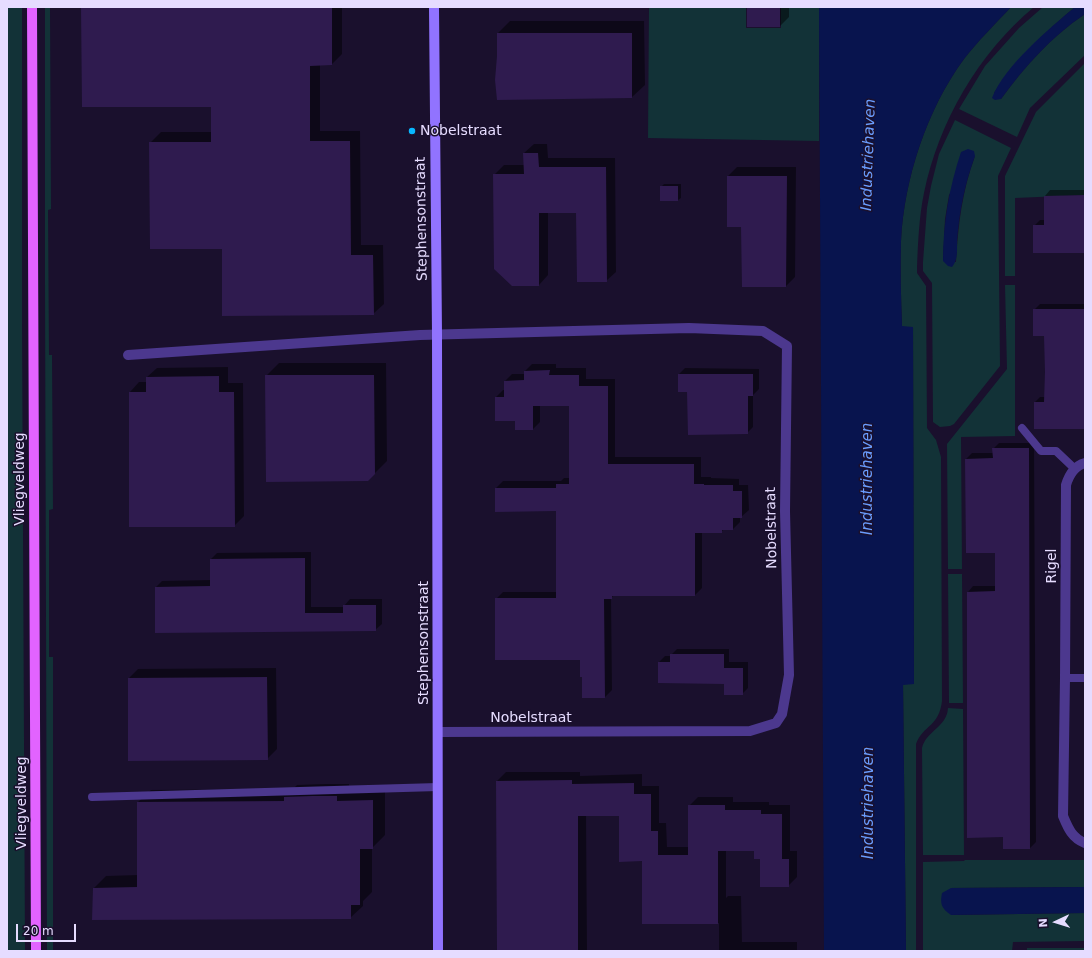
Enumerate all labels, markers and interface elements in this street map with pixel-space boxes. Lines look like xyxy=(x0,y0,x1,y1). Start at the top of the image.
water label: Industriehaven xyxy=(858,98,880,212)
place label: Nobelstraat xyxy=(420,123,502,139)
marker: Nobelstraat xyxy=(407,126,417,136)
street label: Stephensonstraat xyxy=(413,157,431,281)
water label: Industriehaven xyxy=(859,423,877,535)
street label: Vliegveldweg xyxy=(12,432,28,526)
street label: Nobelstraat xyxy=(763,487,781,569)
street label: Rigel xyxy=(1044,548,1060,584)
street label: Stephensonstraat xyxy=(416,581,432,705)
street label: Nobelstraat xyxy=(490,710,572,726)
water label: Industriehaven xyxy=(860,747,878,859)
street label: Vliegveldweg xyxy=(14,756,30,850)
north arrow xyxy=(1036,902,1076,942)
scale bar xyxy=(18,916,78,942)
text: N xyxy=(1037,918,1050,928)
text: 20 m xyxy=(23,924,54,938)

